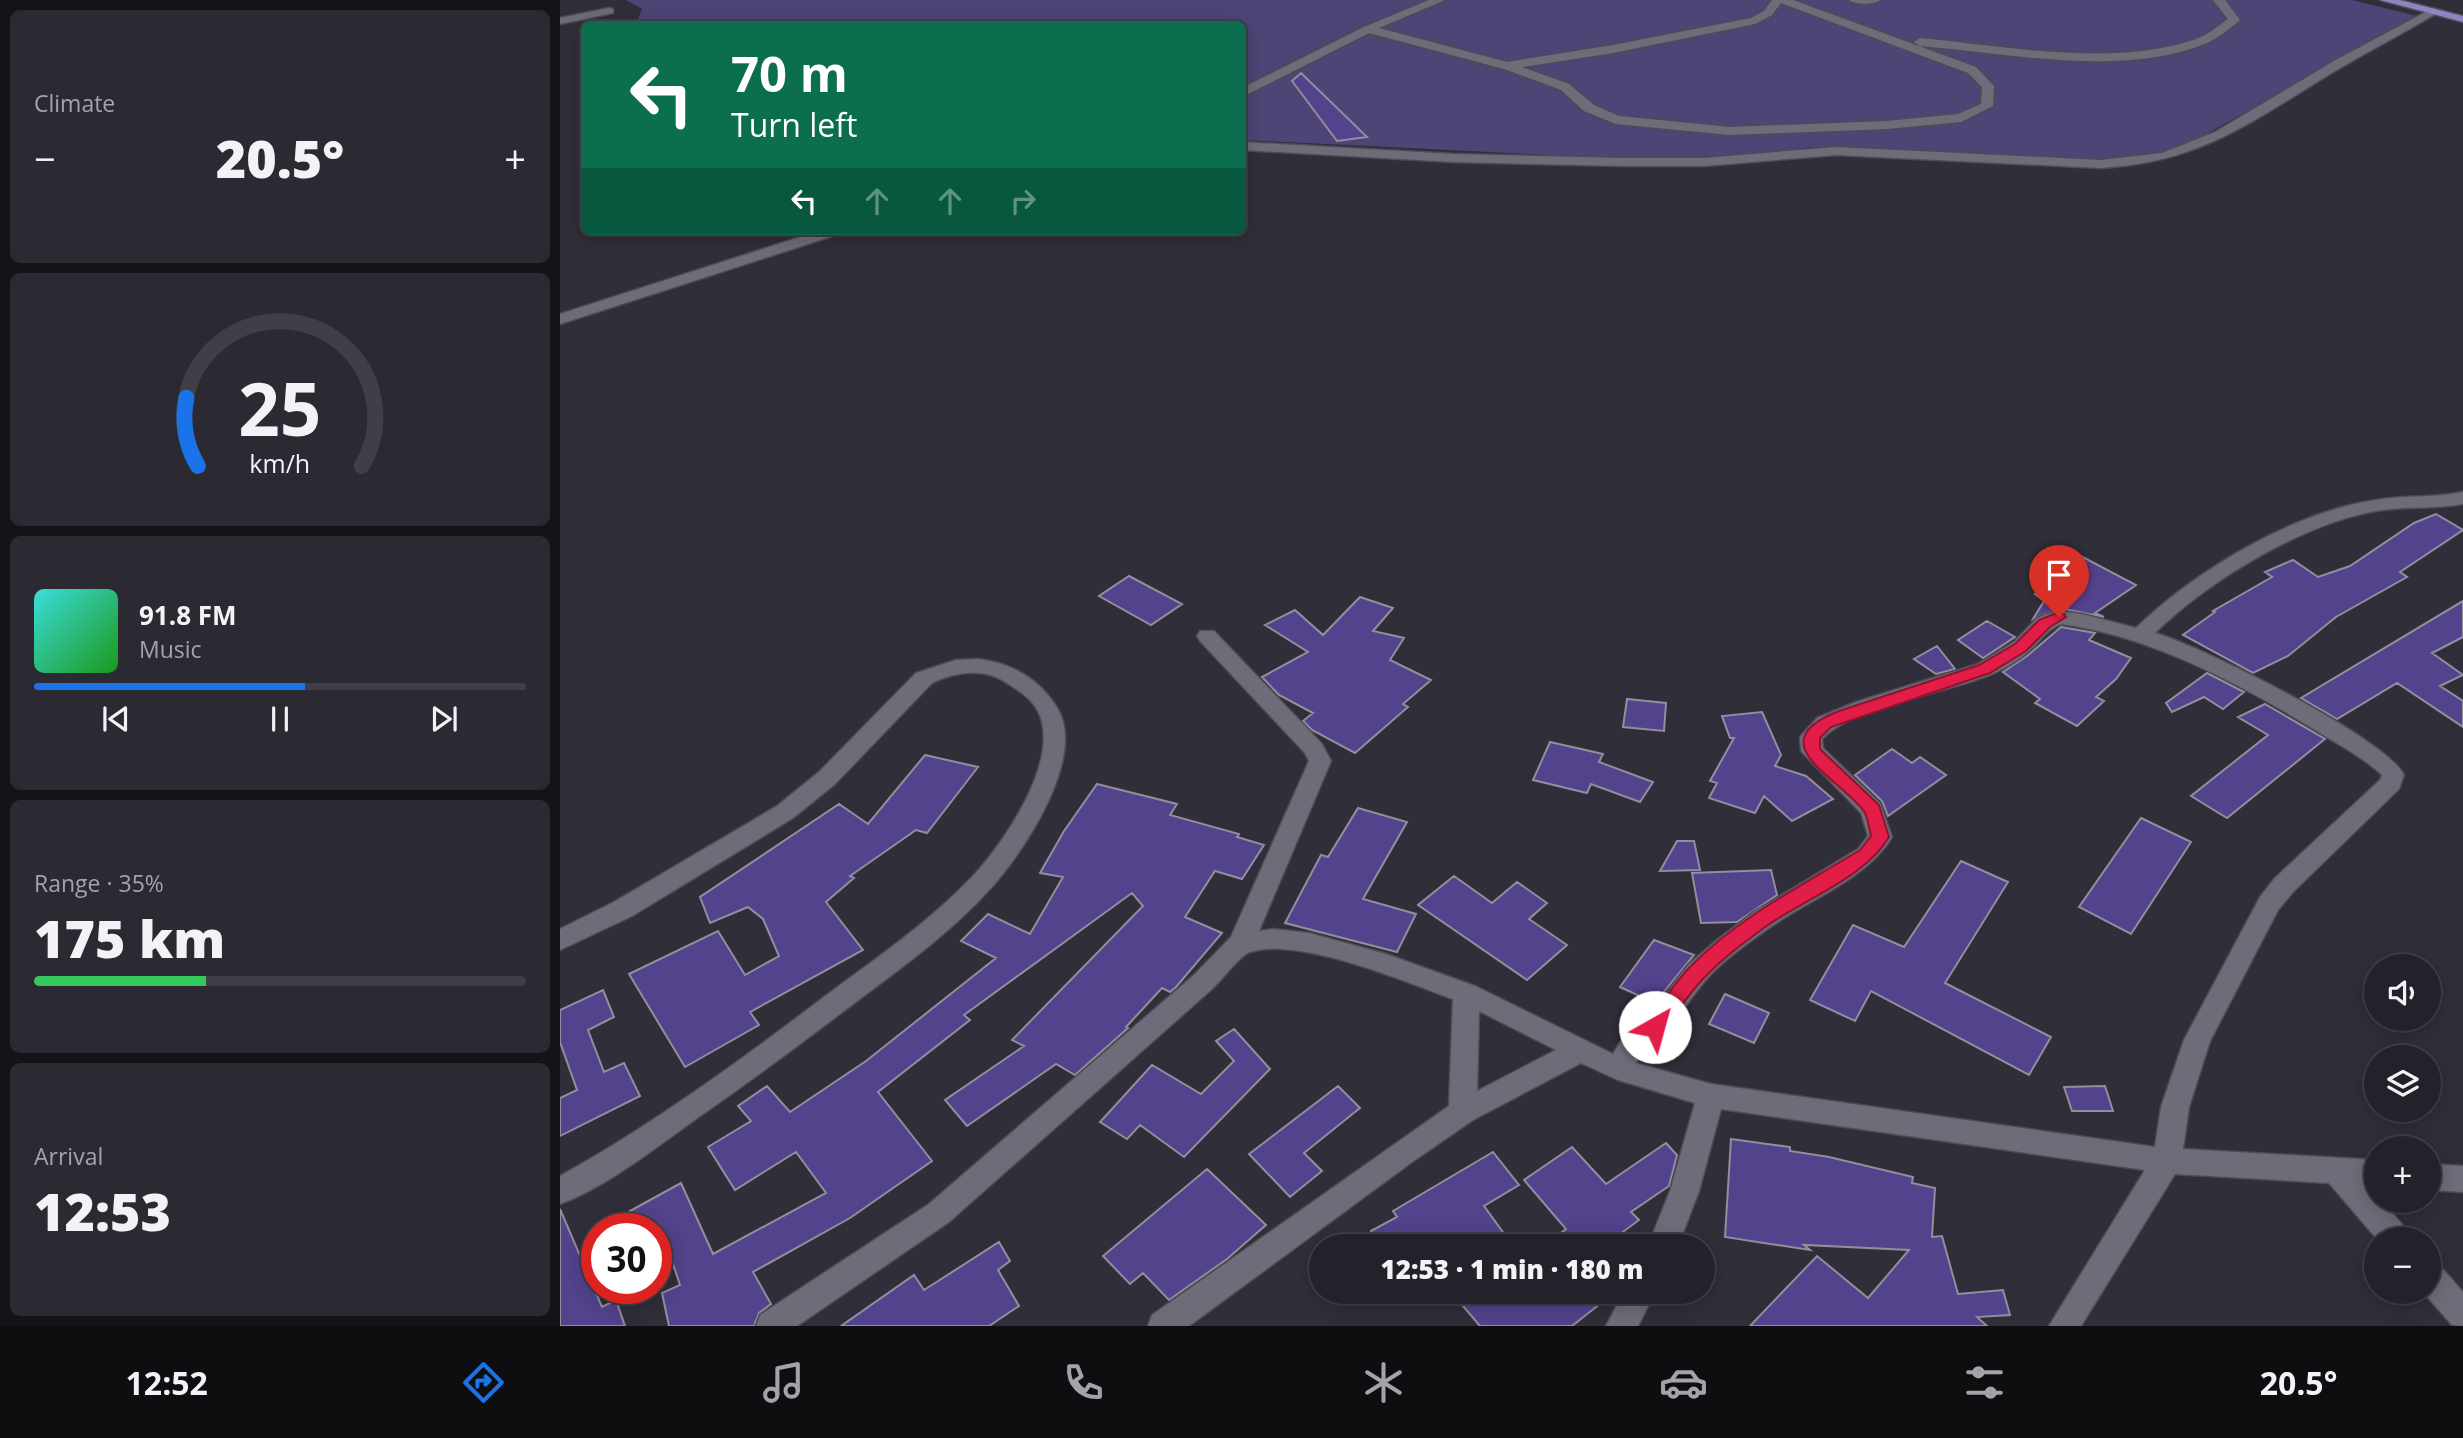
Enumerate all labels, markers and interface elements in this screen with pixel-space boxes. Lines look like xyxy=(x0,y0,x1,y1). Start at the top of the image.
text: 70 m xyxy=(731,40,848,106)
icon: left xyxy=(616,49,707,140)
text: Climate xyxy=(34,87,115,119)
text: Turn left xyxy=(731,103,857,146)
text: 20.5° xyxy=(216,122,344,193)
text: − xyxy=(34,132,56,184)
text: + xyxy=(504,132,526,184)
icon: left xyxy=(785,182,823,220)
icon: ahead xyxy=(858,182,896,220)
icon: ahead xyxy=(931,182,969,220)
icon: right xyxy=(1004,182,1042,220)
text: 25 xyxy=(238,358,322,457)
text: km/h xyxy=(250,446,310,480)
pin xyxy=(2029,545,2089,617)
icon: arrive xyxy=(2040,556,2078,594)
text: 91.8 FM xyxy=(139,597,237,633)
text: Music xyxy=(139,633,202,665)
icon: previous xyxy=(97,700,135,738)
icon: pause xyxy=(261,700,299,738)
icon: next xyxy=(425,700,463,738)
text: Range · 35% xyxy=(34,867,164,899)
text: 175 km xyxy=(34,902,225,973)
map controls xyxy=(2364,954,2441,1304)
button: sound xyxy=(2364,954,2441,1031)
position arrow xyxy=(1618,990,1692,1064)
button: layers xyxy=(2364,1045,2441,1122)
button: + xyxy=(2364,1136,2441,1213)
text: Arrival xyxy=(34,1140,103,1172)
text: 12:53 xyxy=(34,1175,171,1246)
speed limit sign: 30 xyxy=(581,1213,672,1304)
button: − xyxy=(2364,1227,2441,1304)
text: 12:53 · 1 min · 180 m xyxy=(1381,1251,1643,1287)
icon: directions xyxy=(459,1358,508,1407)
icon: music xyxy=(759,1358,808,1407)
icon: phone xyxy=(1059,1358,1108,1407)
icon: climate xyxy=(1359,1358,1408,1407)
icon: car xyxy=(1659,1358,1708,1407)
icon: filters xyxy=(1960,1358,2009,1407)
text: 12:52 xyxy=(126,1361,208,1404)
text: 20.5° xyxy=(2260,1361,2337,1404)

